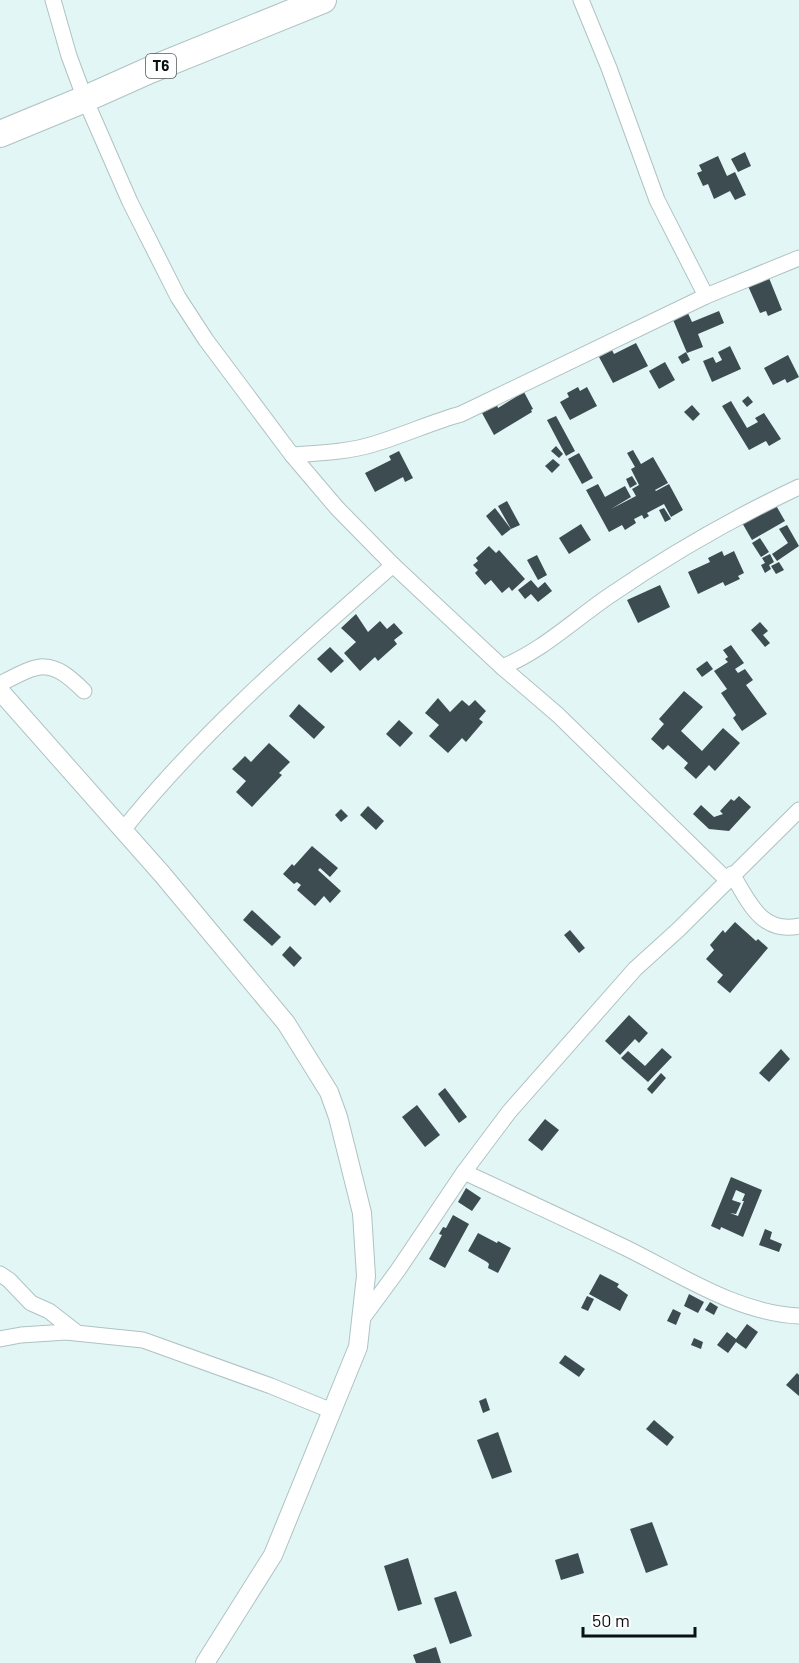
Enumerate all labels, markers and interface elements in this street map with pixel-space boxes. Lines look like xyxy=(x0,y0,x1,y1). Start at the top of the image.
road number: T6 xyxy=(146,54,176,78)
scale bar xyxy=(583,1600,696,1638)
text: 50 m xyxy=(592,1609,630,1631)

